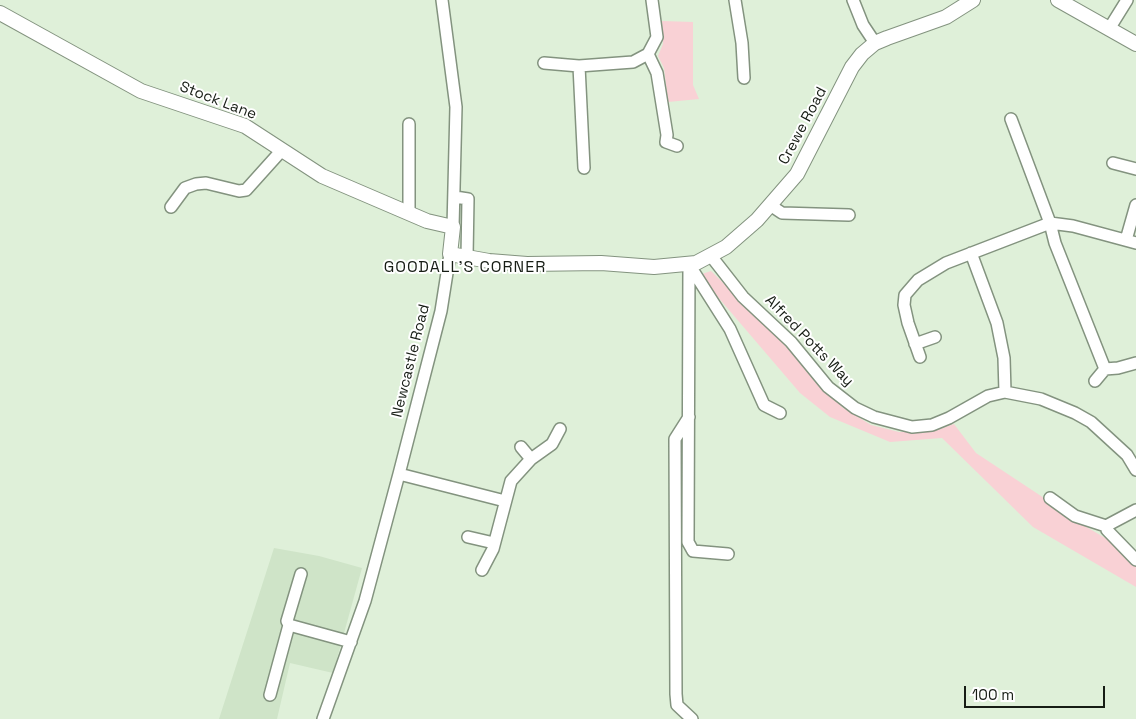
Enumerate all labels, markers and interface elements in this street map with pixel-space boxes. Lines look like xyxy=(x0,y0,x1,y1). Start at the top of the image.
street label: Stock Lane xyxy=(177,78,259,124)
street label: Crewe Road xyxy=(775,84,831,168)
district label: GOODALL'S CORNER xyxy=(382,258,548,278)
street label: Alfred Potts Way xyxy=(761,292,857,390)
street label: Newcastle Road xyxy=(388,303,434,419)
scale bar xyxy=(966,676,1107,708)
text: 100 m xyxy=(972,685,1014,704)

